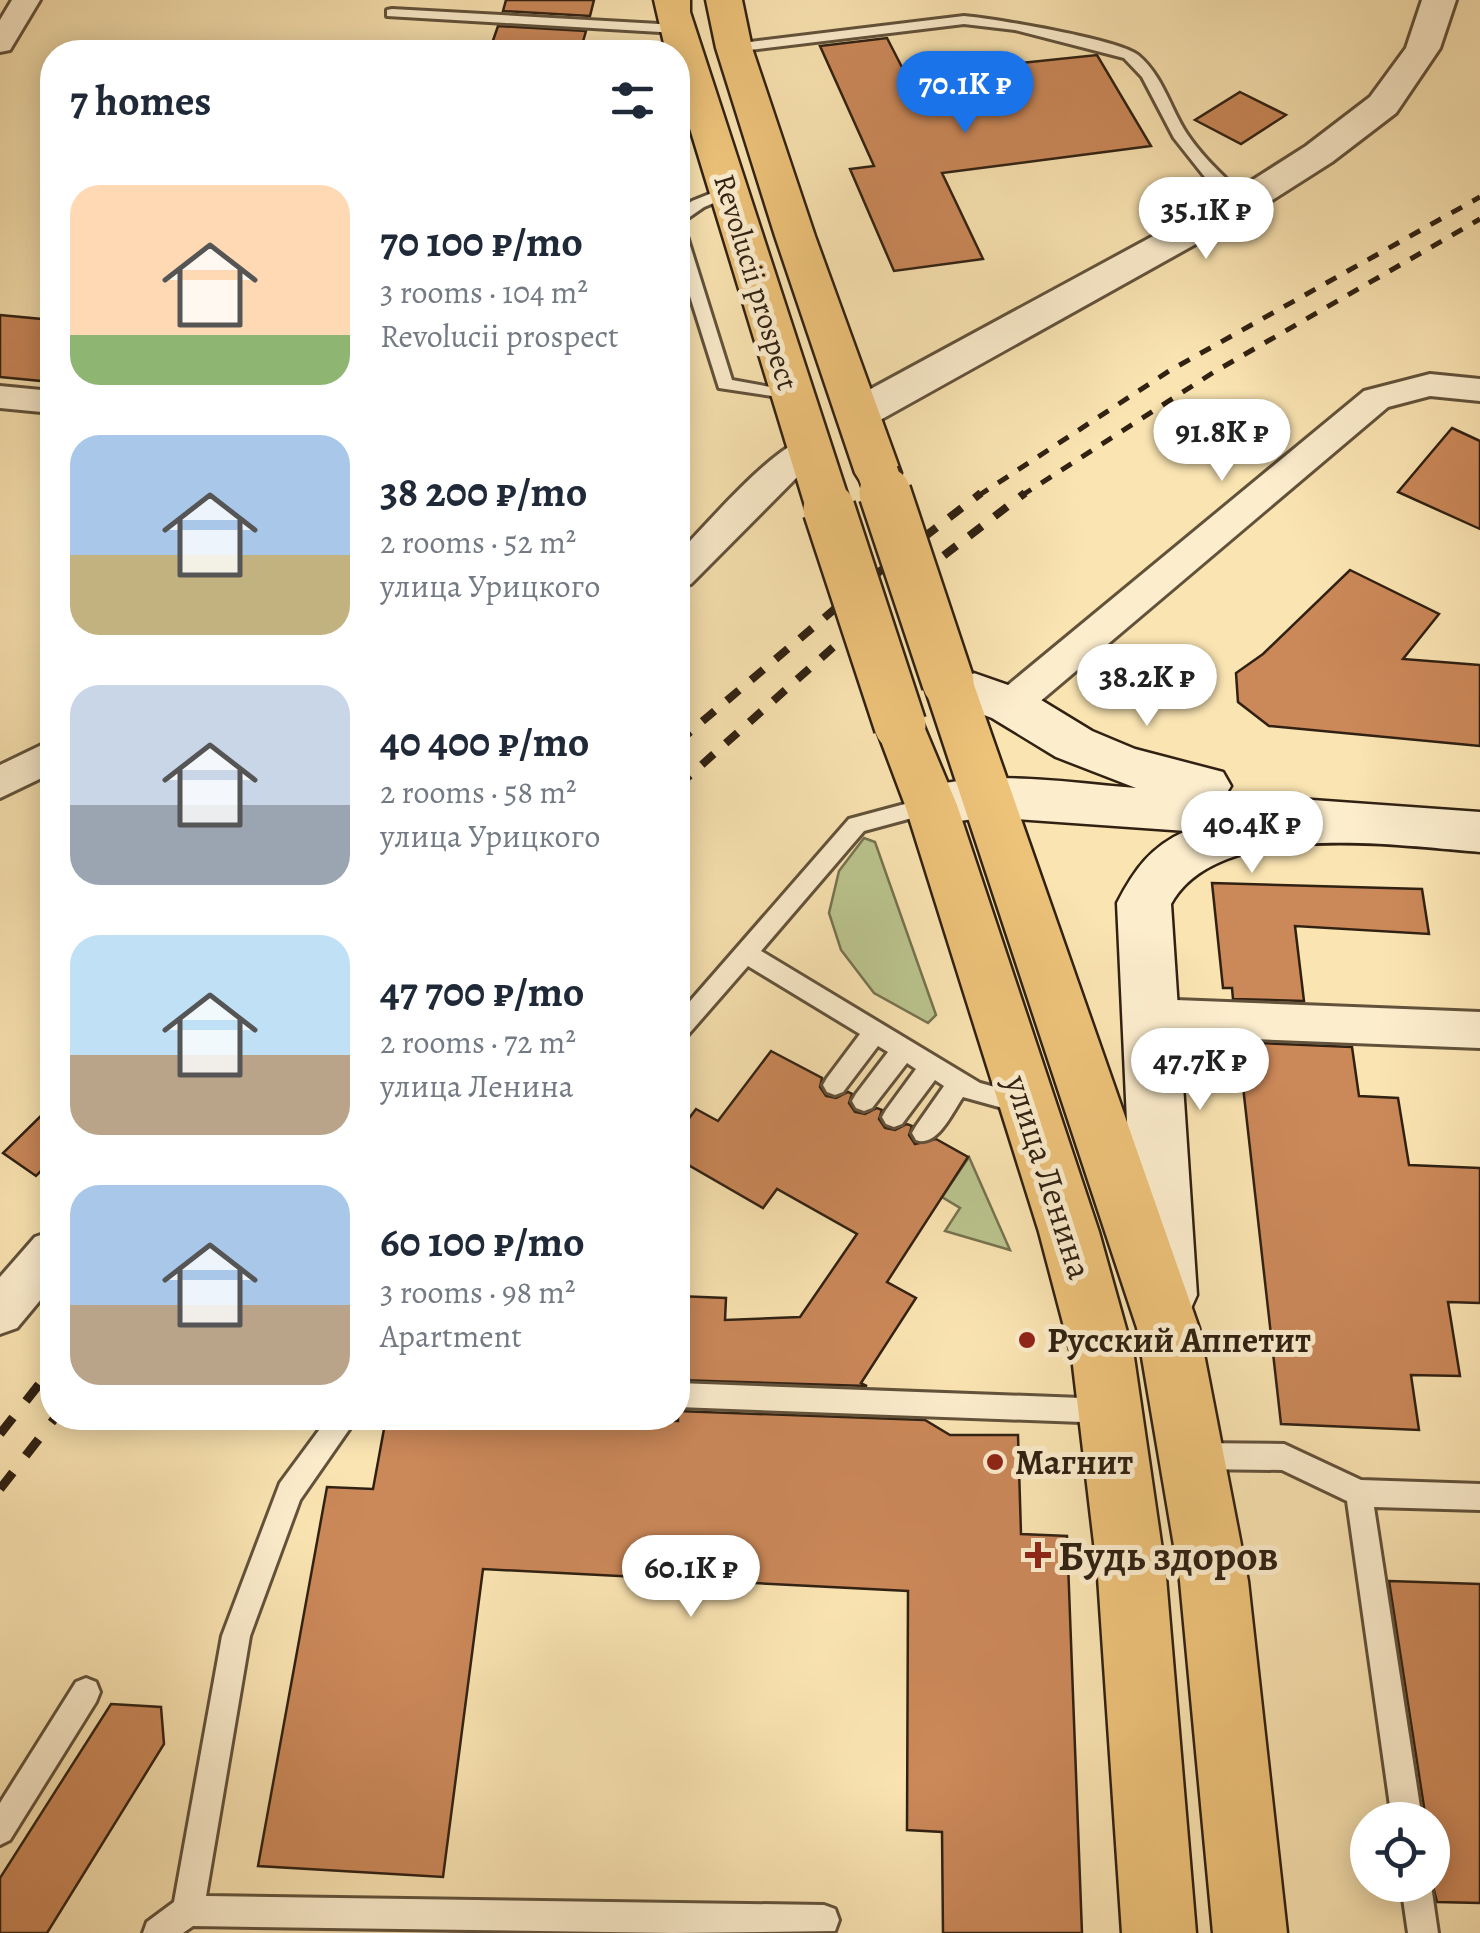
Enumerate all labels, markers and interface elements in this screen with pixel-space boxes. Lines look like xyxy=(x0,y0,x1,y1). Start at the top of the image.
pin: 70.1K ₽ xyxy=(873,51,1057,136)
text: 70.1K ₽ xyxy=(919,61,1011,105)
text: 7 homes xyxy=(70,72,211,129)
icon: filters xyxy=(605,73,660,128)
street label: Revolucii prospect xyxy=(704,169,808,395)
pin: 35.1K ₽ xyxy=(1114,177,1298,262)
text: 35.1K ₽ xyxy=(1161,187,1251,231)
text: 70 100 ₽/mo xyxy=(380,213,583,270)
icon: home xyxy=(150,225,270,345)
text: 3 rooms · 104 m² xyxy=(380,270,588,314)
text: Revolucii prospect xyxy=(380,314,619,358)
pin: 91.8K ₽ xyxy=(1130,399,1314,484)
text: 91.8K ₽ xyxy=(1175,409,1269,453)
text: 38 200 ₽/mo xyxy=(380,463,587,520)
icon: home xyxy=(150,475,270,595)
text: 2 rooms · 52 m² xyxy=(380,520,576,564)
text: улица Урицкого xyxy=(380,564,600,608)
pin: 38.2K ₽ xyxy=(1055,644,1239,729)
text: 38.2K ₽ xyxy=(1099,654,1195,698)
text: 40 400 ₽/mo xyxy=(380,713,590,770)
icon: home xyxy=(150,725,270,845)
text: 2 rooms · 58 m² xyxy=(380,770,577,814)
pin: 40.4K ₽ xyxy=(1160,791,1344,876)
text: 40.4K ₽ xyxy=(1203,801,1301,845)
text: улица Урицкого xyxy=(380,814,600,858)
text: 47 700 ₽/mo xyxy=(380,963,585,1020)
icon: home xyxy=(150,975,270,1095)
text: 2 rooms · 72 m² xyxy=(380,1020,576,1064)
pin: 47.7K ₽ xyxy=(1108,1028,1292,1113)
text: 47.7K ₽ xyxy=(1153,1038,1247,1082)
text: улица Ленина xyxy=(380,1064,574,1108)
street label: улица Ленина xyxy=(993,1068,1105,1285)
text: 60 100 ₽/mo xyxy=(380,1213,585,1270)
icon: home xyxy=(150,1225,270,1345)
text: 3 rooms · 98 m² xyxy=(380,1270,576,1314)
text: Apartment xyxy=(380,1314,522,1358)
place label: Русский Аппетит xyxy=(1047,1316,1311,1364)
marker: Русский Аппетит xyxy=(1016,1329,1038,1351)
place label: Магнит xyxy=(1015,1438,1133,1486)
marker: Магнит xyxy=(984,1451,1006,1473)
place label: Будь здоров xyxy=(1058,1527,1278,1584)
pin: 60.1K ₽ xyxy=(599,1535,783,1620)
marker: Будь здоров xyxy=(1027,1544,1049,1566)
text: 60.1K ₽ xyxy=(644,1545,738,1589)
map controls xyxy=(1350,1802,1450,1902)
button: locate xyxy=(1350,1802,1450,1902)

